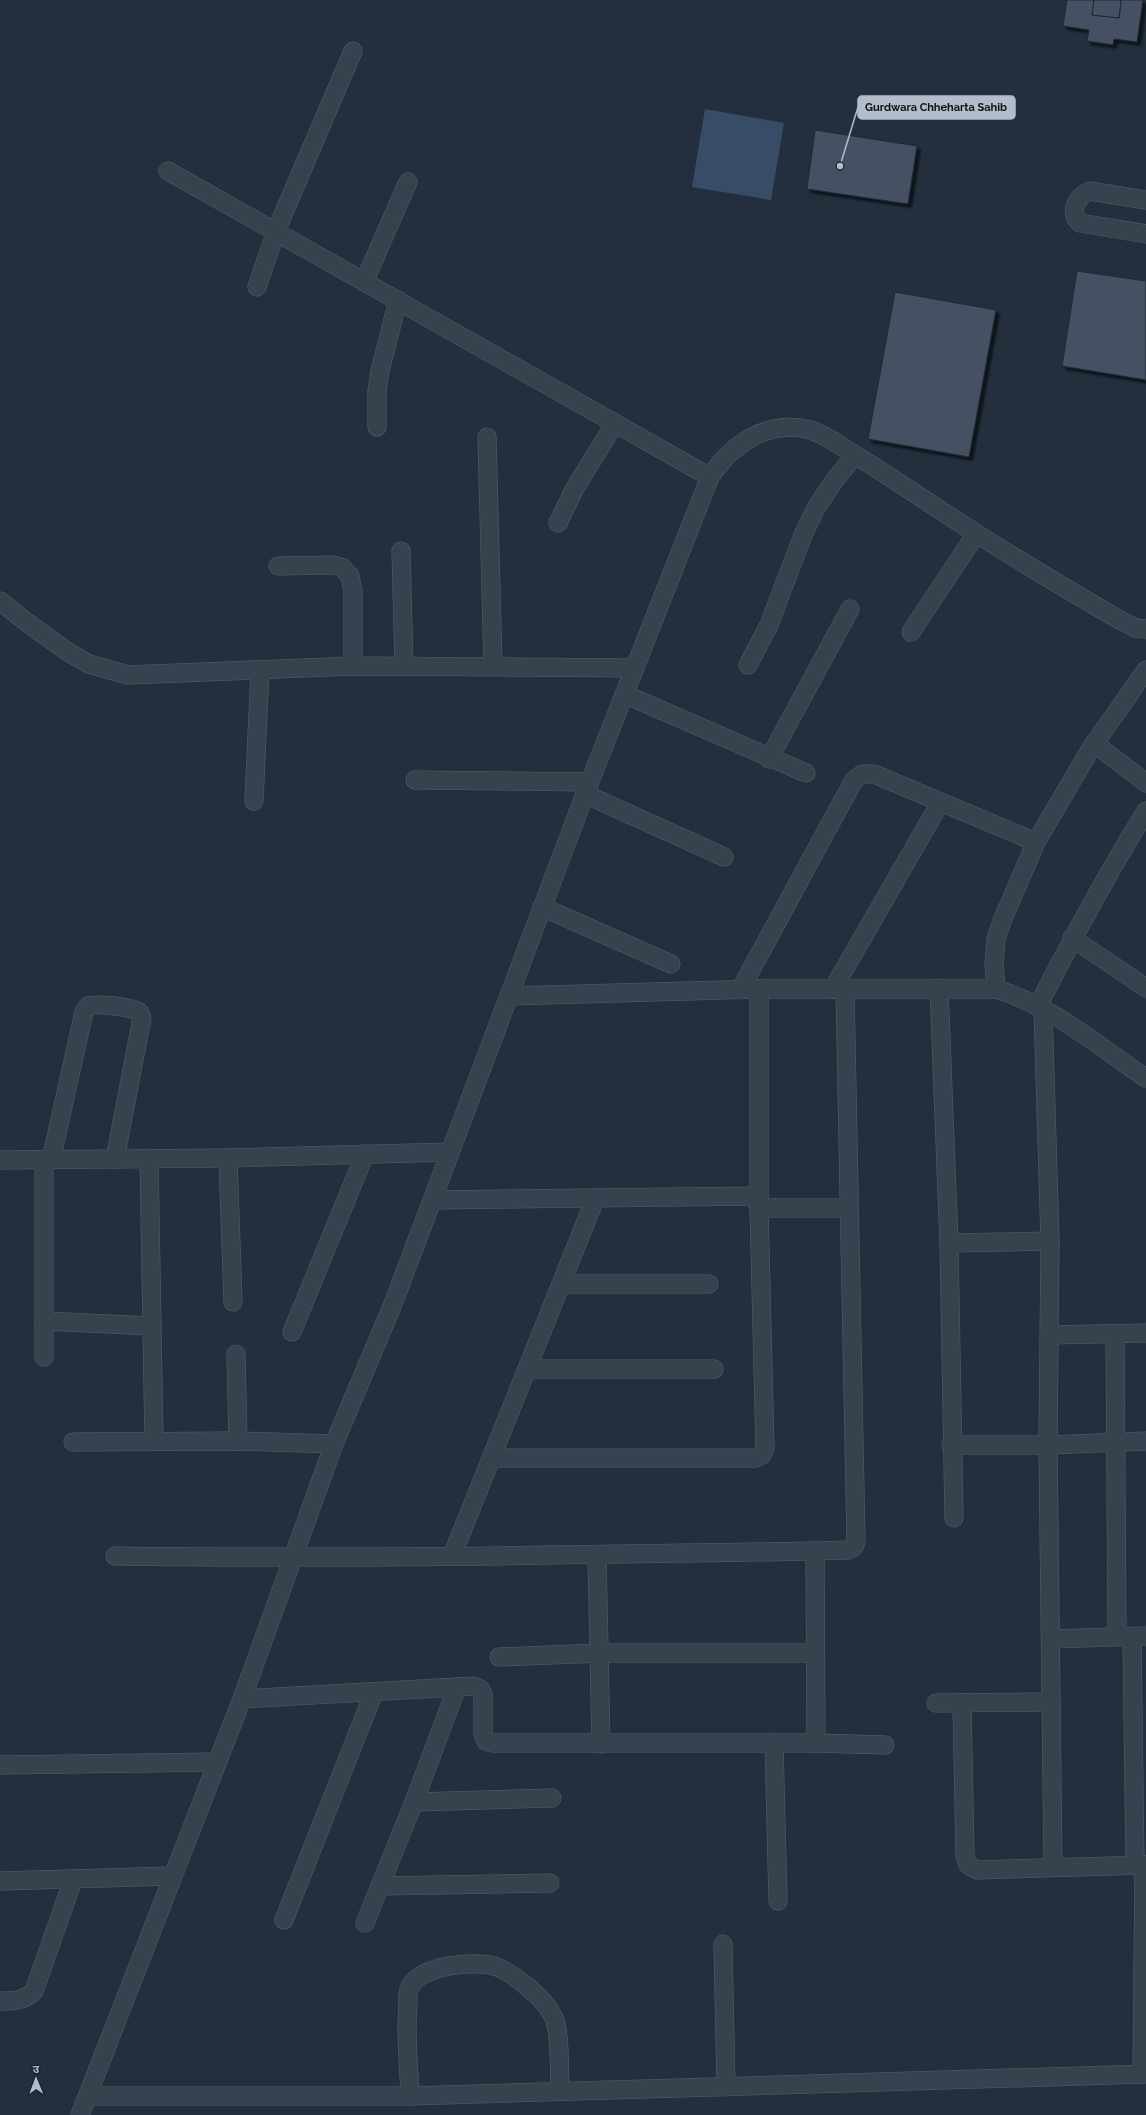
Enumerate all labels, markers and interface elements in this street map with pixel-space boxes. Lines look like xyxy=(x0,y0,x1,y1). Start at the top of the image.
callout: Gurdwara Chheharta Sahib xyxy=(858,96,1015,119)
text: Gurdwara Chheharta Sahib xyxy=(865,101,1007,114)
north arrow xyxy=(16,2059,56,2099)
text: उ xyxy=(33,2063,40,2076)

